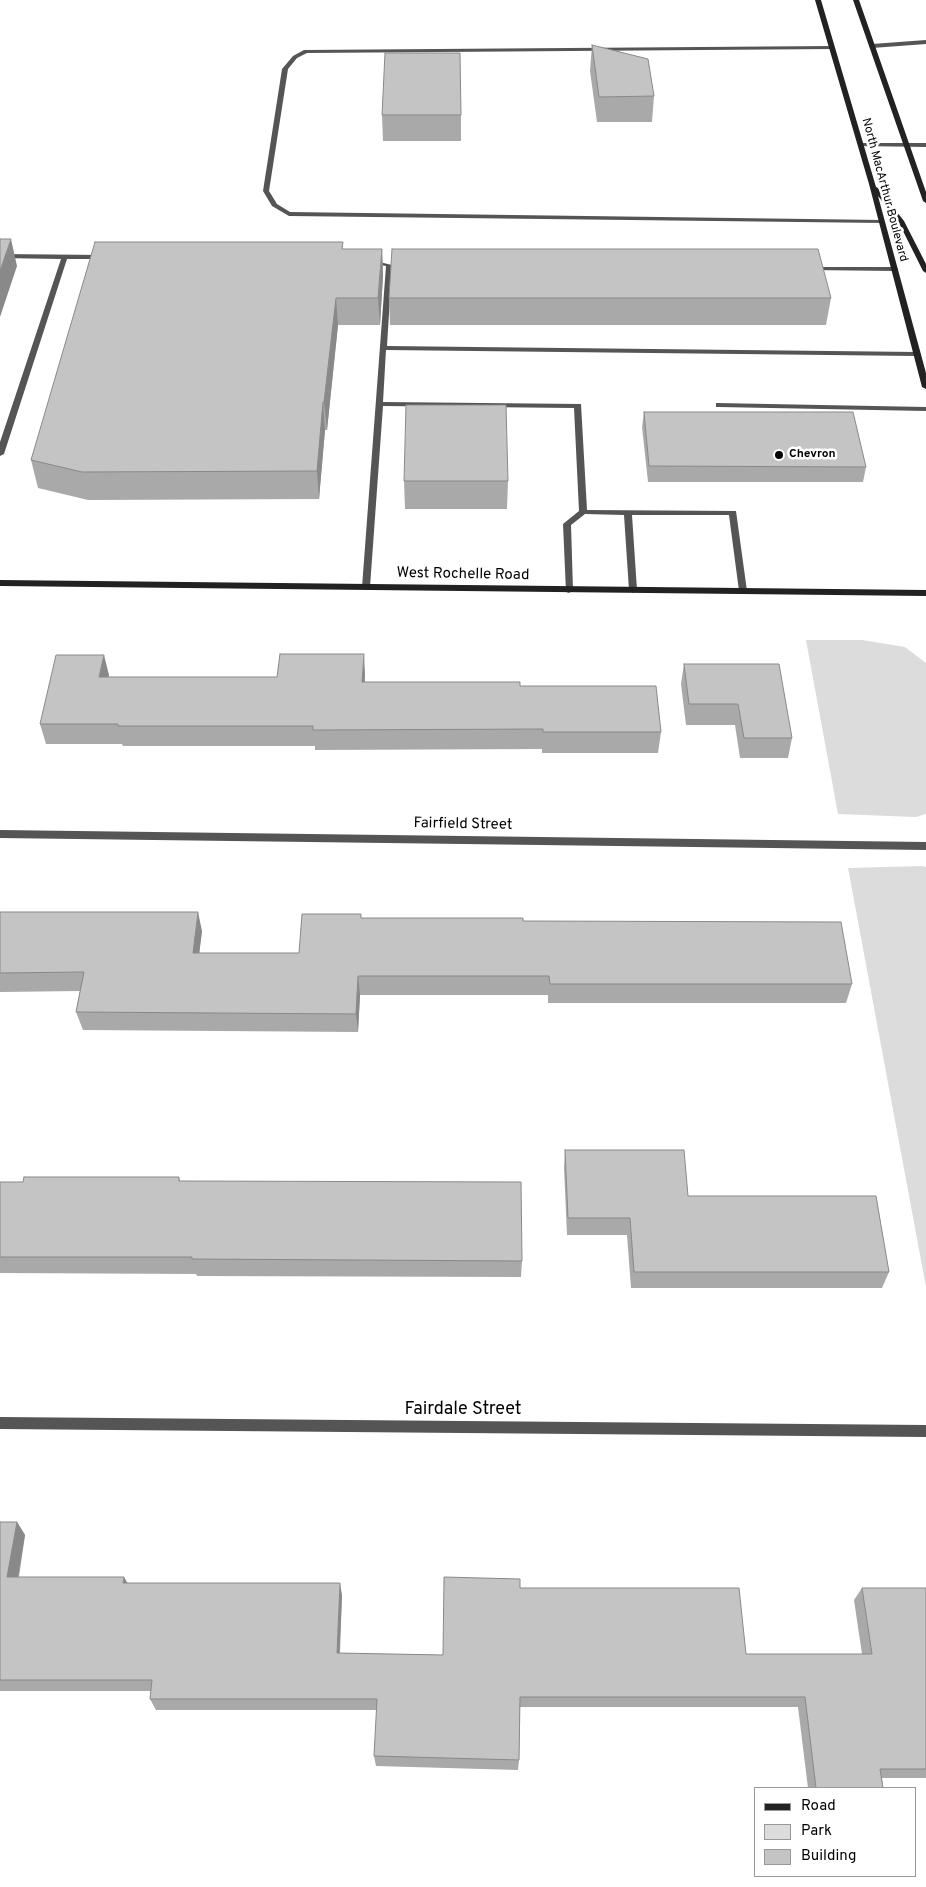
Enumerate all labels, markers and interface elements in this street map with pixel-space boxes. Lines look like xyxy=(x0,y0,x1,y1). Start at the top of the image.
street label: North MacArthur Boulevard xyxy=(858,117,910,263)
place label: Chevron xyxy=(789,448,835,462)
marker: Chevron xyxy=(773,449,785,461)
street label: West Rochelle Road xyxy=(396,565,530,585)
street label: Fairfield Street xyxy=(413,815,513,835)
street label: Fairdale Street xyxy=(404,1399,522,1421)
legend xyxy=(754,1787,916,1877)
text: Road xyxy=(801,1797,836,1816)
text: Park xyxy=(801,1822,832,1841)
text: Building xyxy=(801,1847,856,1866)

